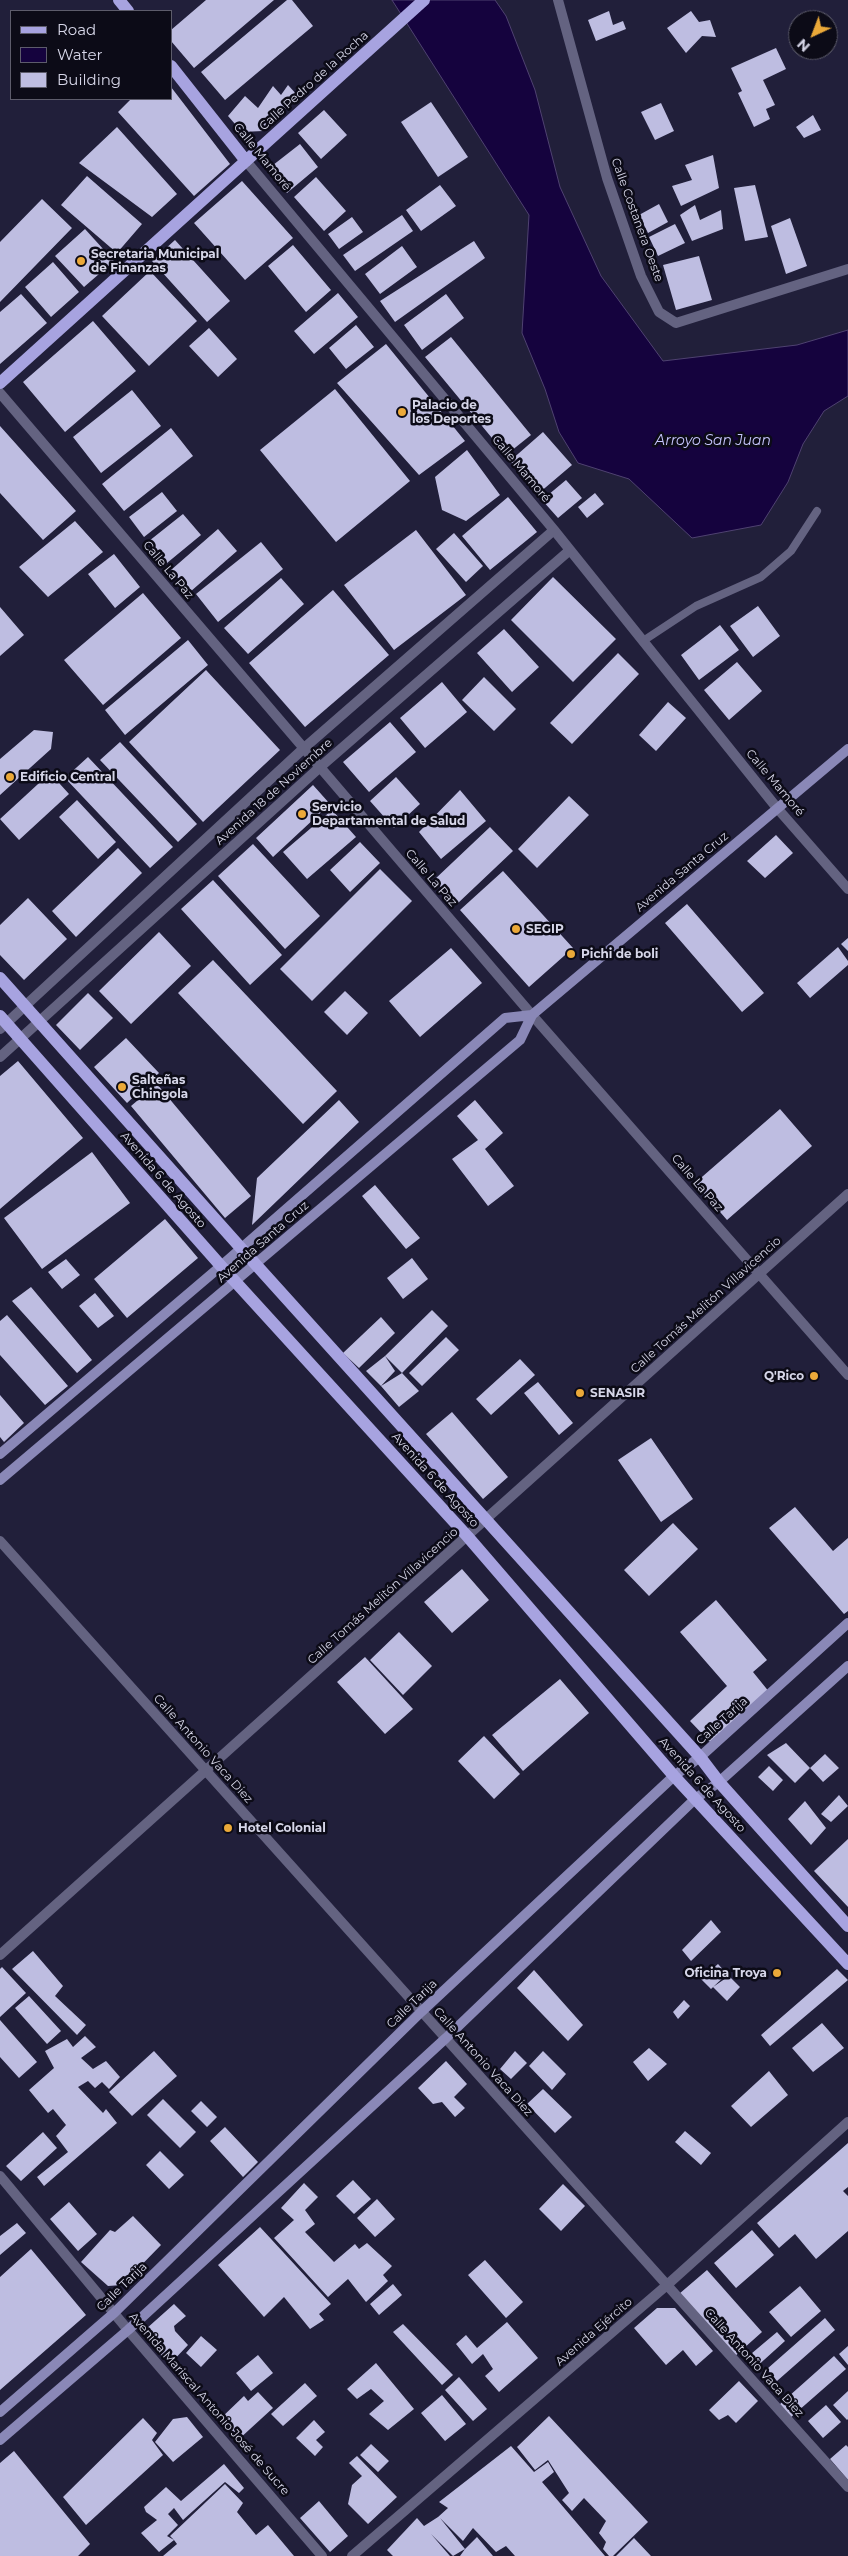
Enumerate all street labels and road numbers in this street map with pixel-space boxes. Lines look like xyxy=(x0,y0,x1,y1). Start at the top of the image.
street label: Calle Pedro de la Rocha xyxy=(257,28,371,134)
street label: Calle Mamoré xyxy=(230,120,294,194)
street label: Calle Costanera Oeste xyxy=(608,156,666,284)
street label: Calle Mamoré xyxy=(489,433,553,505)
street label: Calle La Paz xyxy=(140,538,196,602)
street label: Avenida 18 de Noviembre xyxy=(213,736,335,848)
street label: Calle Mamoré xyxy=(743,747,807,819)
street label: Avenida Santa Cruz xyxy=(633,829,731,915)
street label: Calle La Paz xyxy=(402,846,460,910)
street label: Avenida 6 de Agosto xyxy=(117,1129,209,1231)
street label: Calle La Paz xyxy=(668,1151,726,1215)
street label: Avenida Santa Cruz xyxy=(214,1198,312,1286)
street label: Calle Tomás Melitón Villavicencio xyxy=(628,1234,784,1376)
street label: Avenida 6 de Agosto xyxy=(389,1430,481,1530)
street label: Calle Tomás Melitón Villavicencio xyxy=(305,1525,461,1667)
street label: Calle Antonio Vaca Diez xyxy=(150,1692,256,1806)
street label: Calle Tarija xyxy=(693,1694,751,1748)
street label: Avenida 6 de Agosto xyxy=(656,1735,748,1835)
street label: Calle Tarija xyxy=(384,1976,440,2032)
street label: Calle Antonio Vaca Diez xyxy=(430,2005,536,2119)
street label: Calle Tarija xyxy=(94,2259,150,2315)
street label: Avenida Ejército xyxy=(553,2295,635,2369)
street label: Calle Antonio Vaca Diez xyxy=(701,2306,807,2420)
street label: Avenida Mariscal Antonio José de Sucre xyxy=(126,2310,292,2498)

